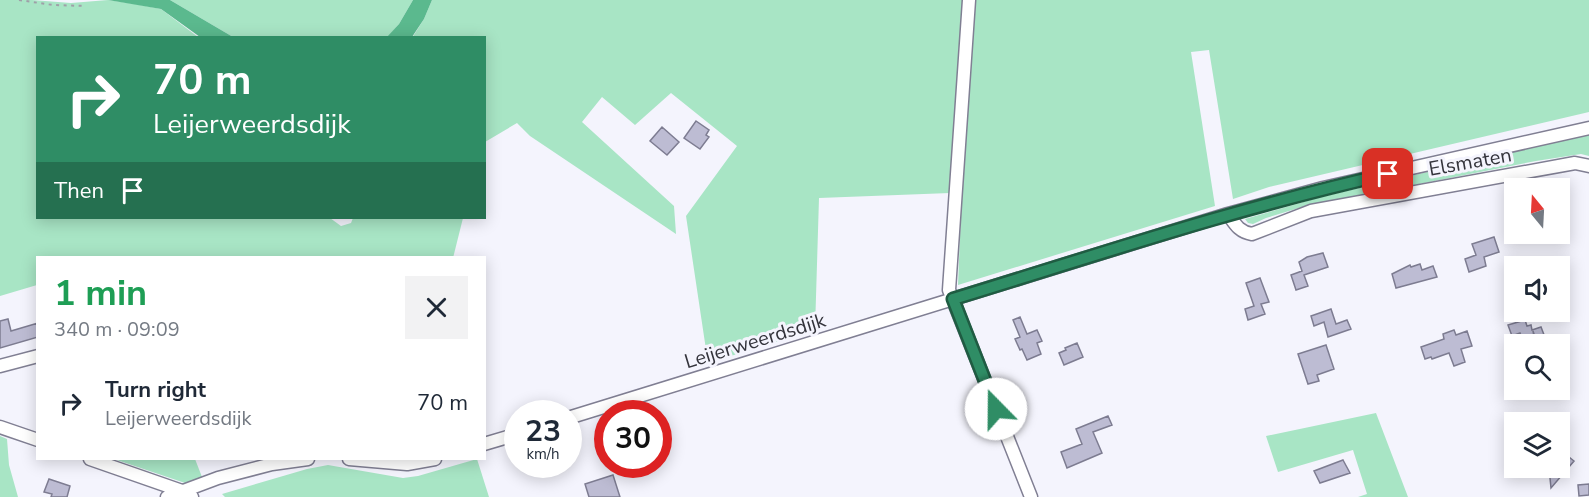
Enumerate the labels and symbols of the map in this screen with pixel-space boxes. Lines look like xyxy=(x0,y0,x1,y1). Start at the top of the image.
street label: Elsmaten xyxy=(1426,141,1514,183)
pin xyxy=(1362,148,1413,199)
north arrow xyxy=(1504,178,1570,244)
street label: Leijerweerdsdijk xyxy=(681,306,830,375)
position arrow xyxy=(964,377,1028,441)
speed limit sign: 30 xyxy=(594,400,672,478)

